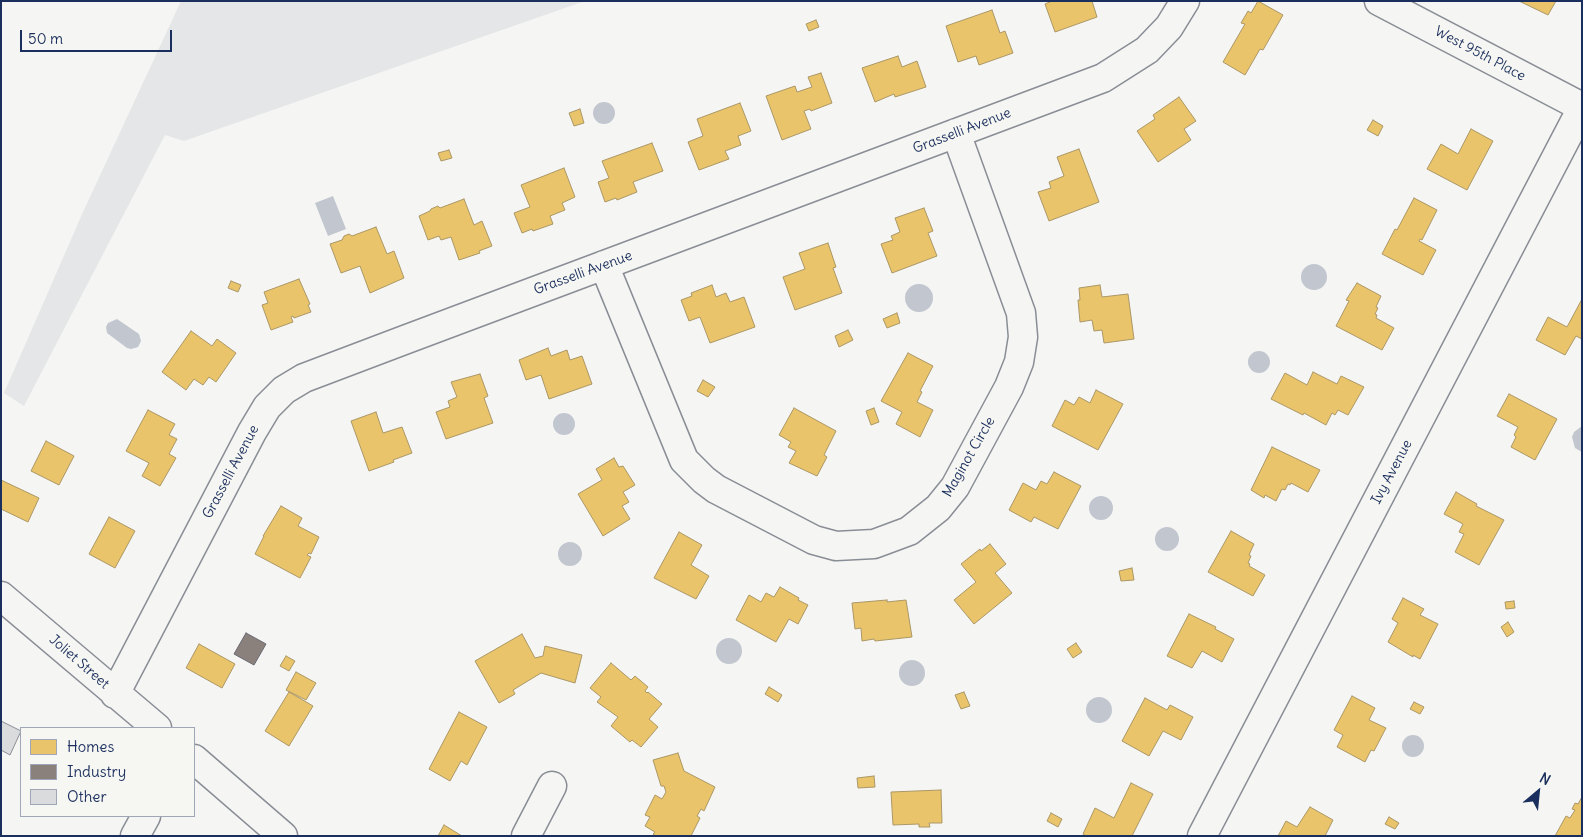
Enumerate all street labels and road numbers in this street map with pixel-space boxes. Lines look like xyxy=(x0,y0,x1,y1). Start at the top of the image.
street label: West 95th Place xyxy=(1432,23,1528,85)
street label: Grasselli Avenue xyxy=(911,105,1013,157)
street label: Grasselli Avenue xyxy=(531,247,635,299)
street label: Maginot Circle xyxy=(939,414,999,500)
street label: Grasselli Avenue xyxy=(199,422,263,522)
street label: Ivy Avenue xyxy=(1368,437,1416,507)
street label: Joliet Street xyxy=(45,631,113,693)

